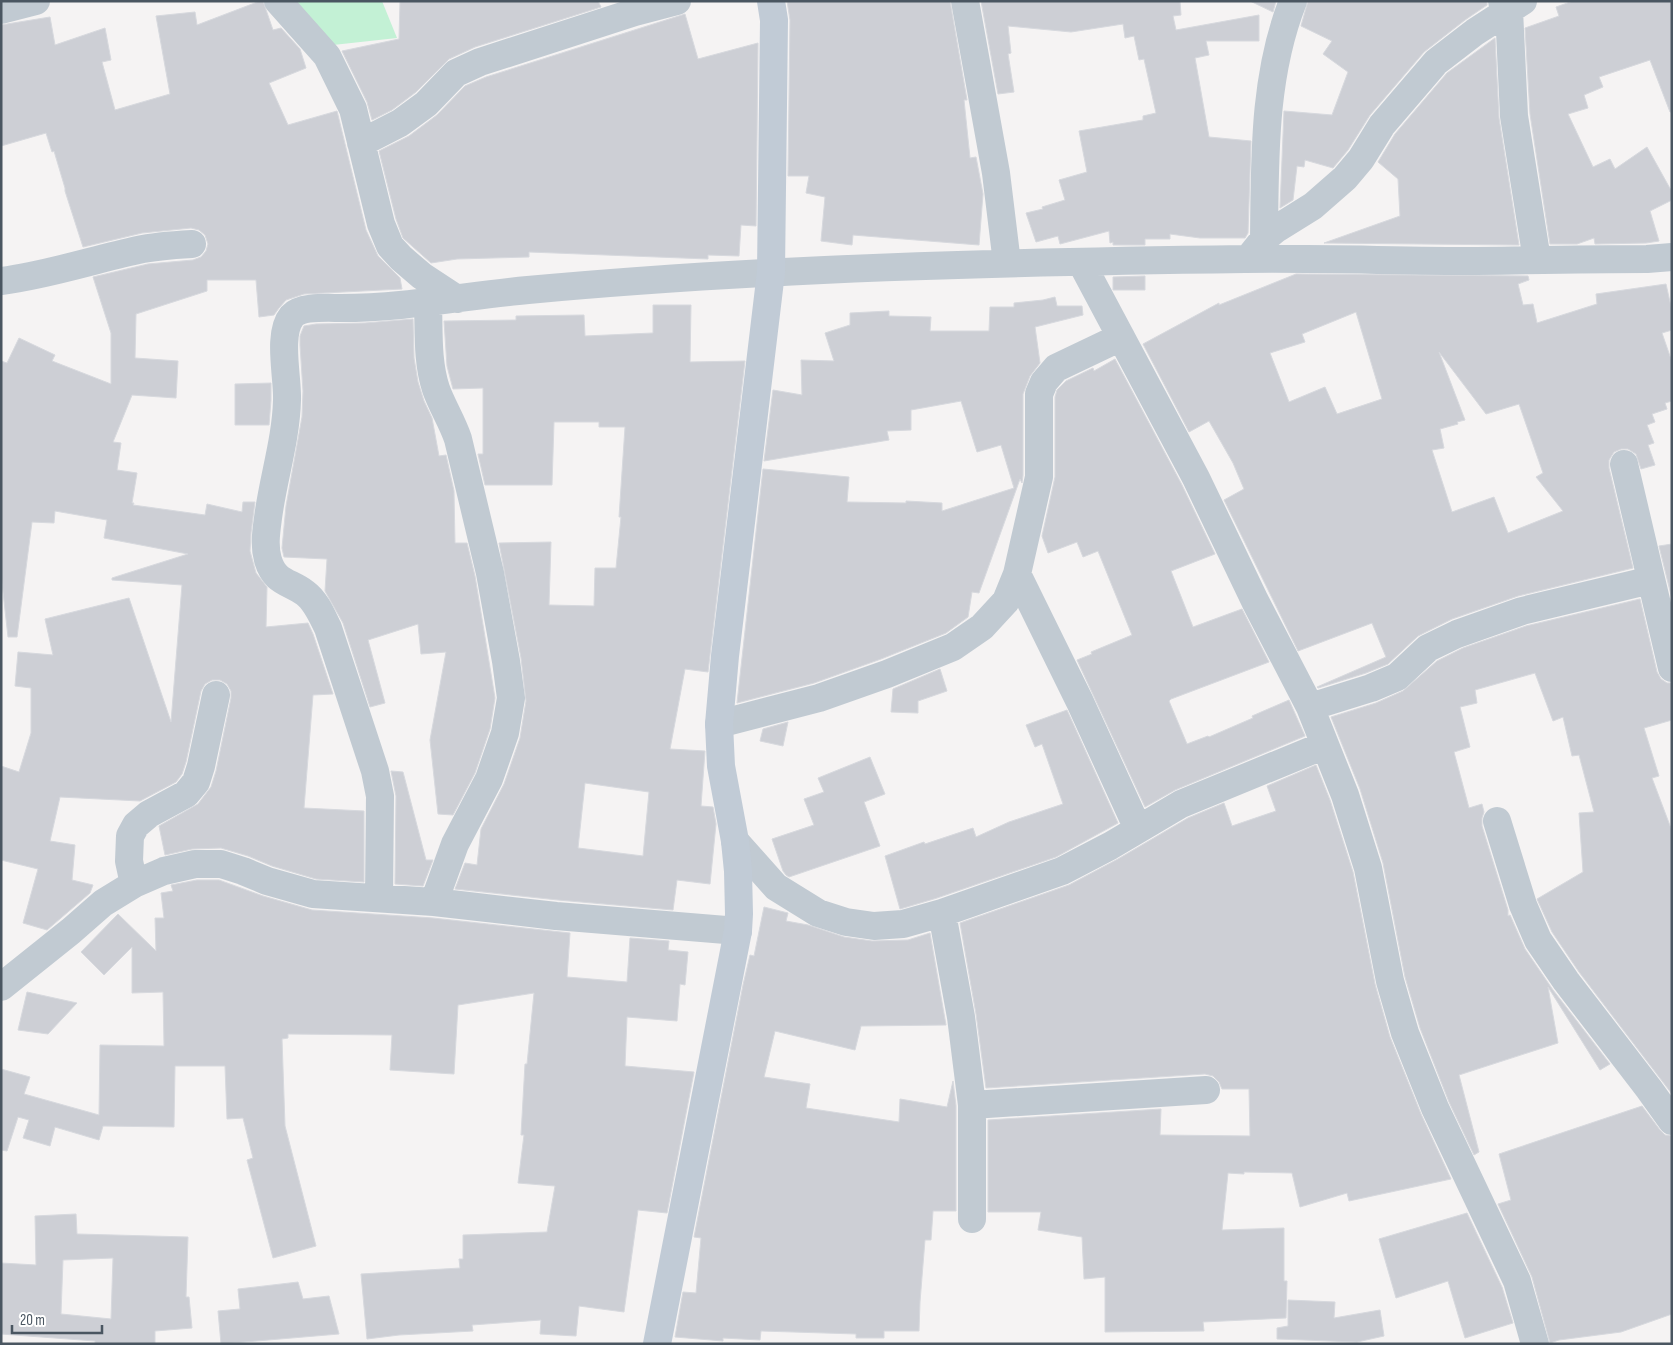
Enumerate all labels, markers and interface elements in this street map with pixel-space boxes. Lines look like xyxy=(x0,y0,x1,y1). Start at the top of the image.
scale bar xyxy=(12,1302,102,1334)
text: 20 m xyxy=(20,1311,45,1330)

